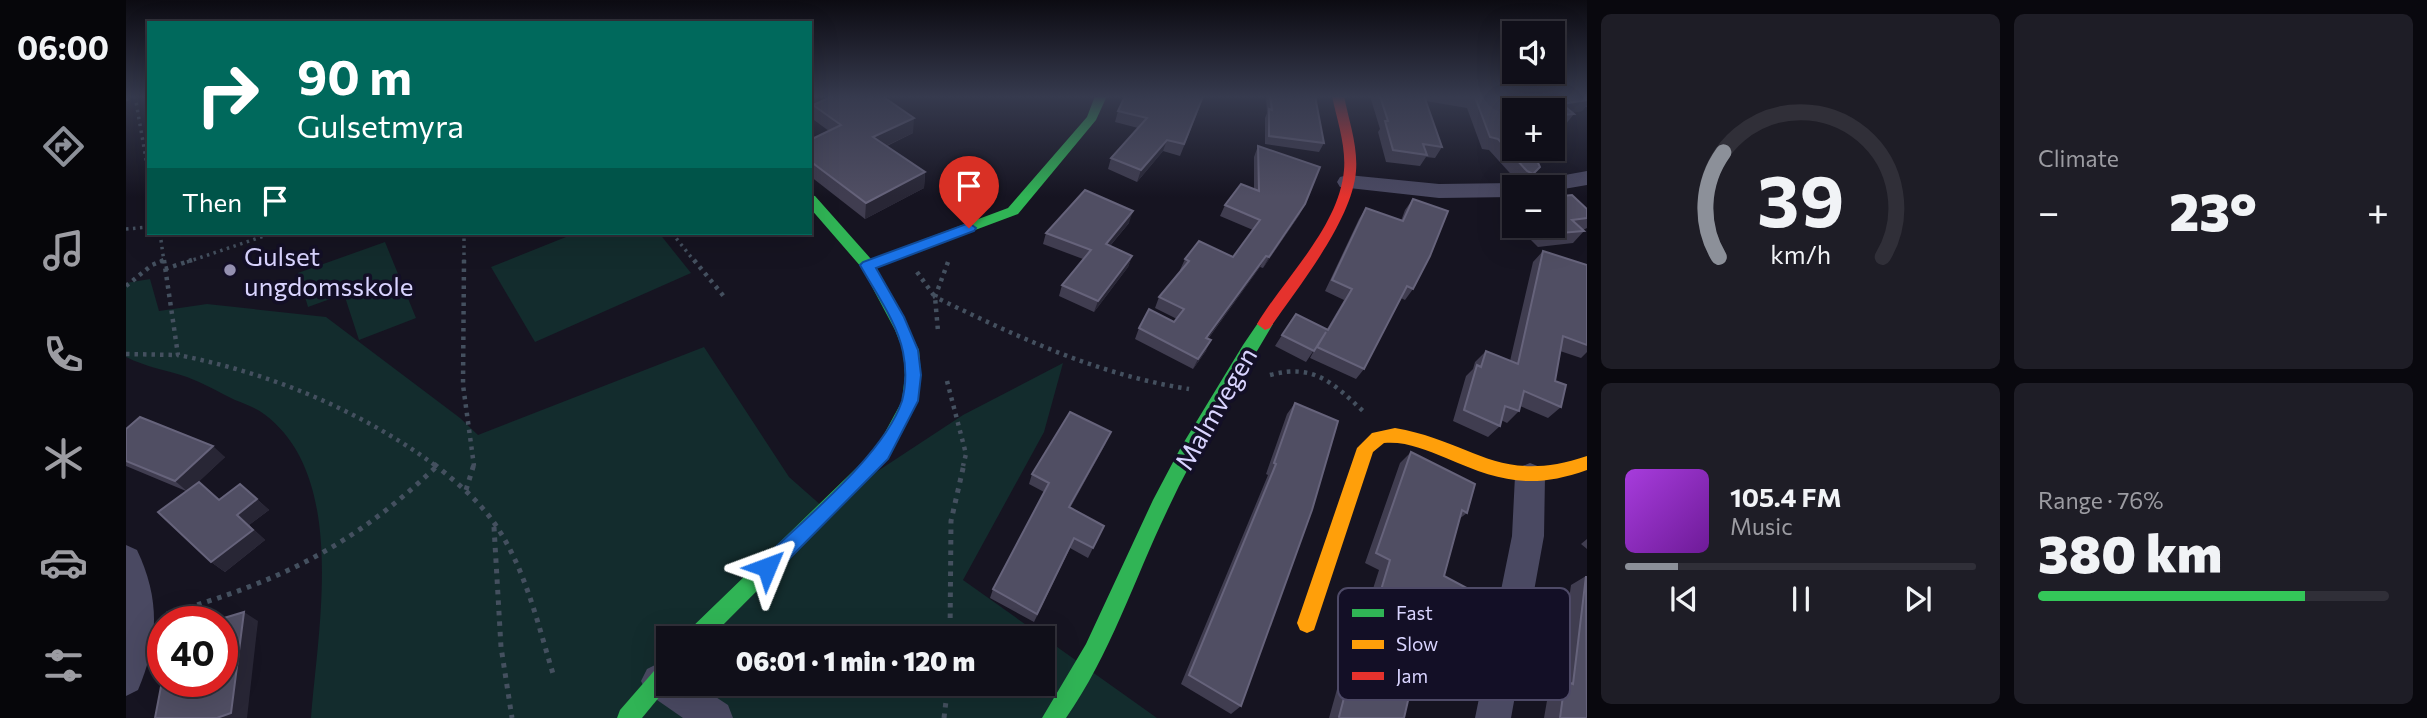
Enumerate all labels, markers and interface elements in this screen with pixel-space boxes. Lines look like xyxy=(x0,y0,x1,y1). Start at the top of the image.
map controls xyxy=(1502,21,1565,238)
button: sound xyxy=(1502,21,1565,84)
text: 06:00 xyxy=(17,27,109,67)
text: 90 m xyxy=(297,45,412,105)
icon: right xyxy=(182,49,273,140)
button: + xyxy=(1502,98,1565,161)
text: Gulsetmyra xyxy=(297,105,464,145)
icon: directions xyxy=(39,122,88,171)
text: Climate xyxy=(2038,144,2119,172)
text: 39 xyxy=(1757,154,1844,243)
pin xyxy=(939,156,999,228)
icon: arrive xyxy=(950,167,988,205)
button: − xyxy=(1502,175,1565,238)
text: 23° xyxy=(2169,178,2257,242)
icon: arrive xyxy=(256,182,294,220)
text: Then xyxy=(182,186,242,217)
text: − xyxy=(2038,187,2060,234)
text: + xyxy=(2367,187,2389,234)
icon: music xyxy=(39,226,88,275)
text: km/h xyxy=(1770,239,1831,269)
place label: Gulset ungdomsskole xyxy=(244,240,414,301)
marker: Gulset ungdomsskole xyxy=(222,262,238,278)
icon: phone xyxy=(39,330,88,379)
street label: Malmvegen xyxy=(1168,341,1262,475)
icon: climate xyxy=(39,434,88,483)
text: 105.4 FM xyxy=(1730,481,1842,512)
text: Range · 76% xyxy=(2038,486,2163,514)
text: Music xyxy=(1730,512,1793,540)
text: 380 km xyxy=(2038,520,2222,584)
position arrow xyxy=(730,530,804,604)
icon: car xyxy=(39,538,88,587)
icon: previous xyxy=(1665,580,1703,618)
icon: pause xyxy=(1782,580,1820,618)
icon: next xyxy=(1899,580,1937,618)
legend xyxy=(1338,588,1570,700)
text: Fast xyxy=(1396,601,1433,624)
speed limit sign: 40 xyxy=(147,606,238,697)
text: Slow xyxy=(1396,632,1438,655)
icon: filters xyxy=(39,641,88,690)
text: 06:01 · 1 min · 120 m xyxy=(736,645,975,676)
text: Jam xyxy=(1396,664,1428,687)

